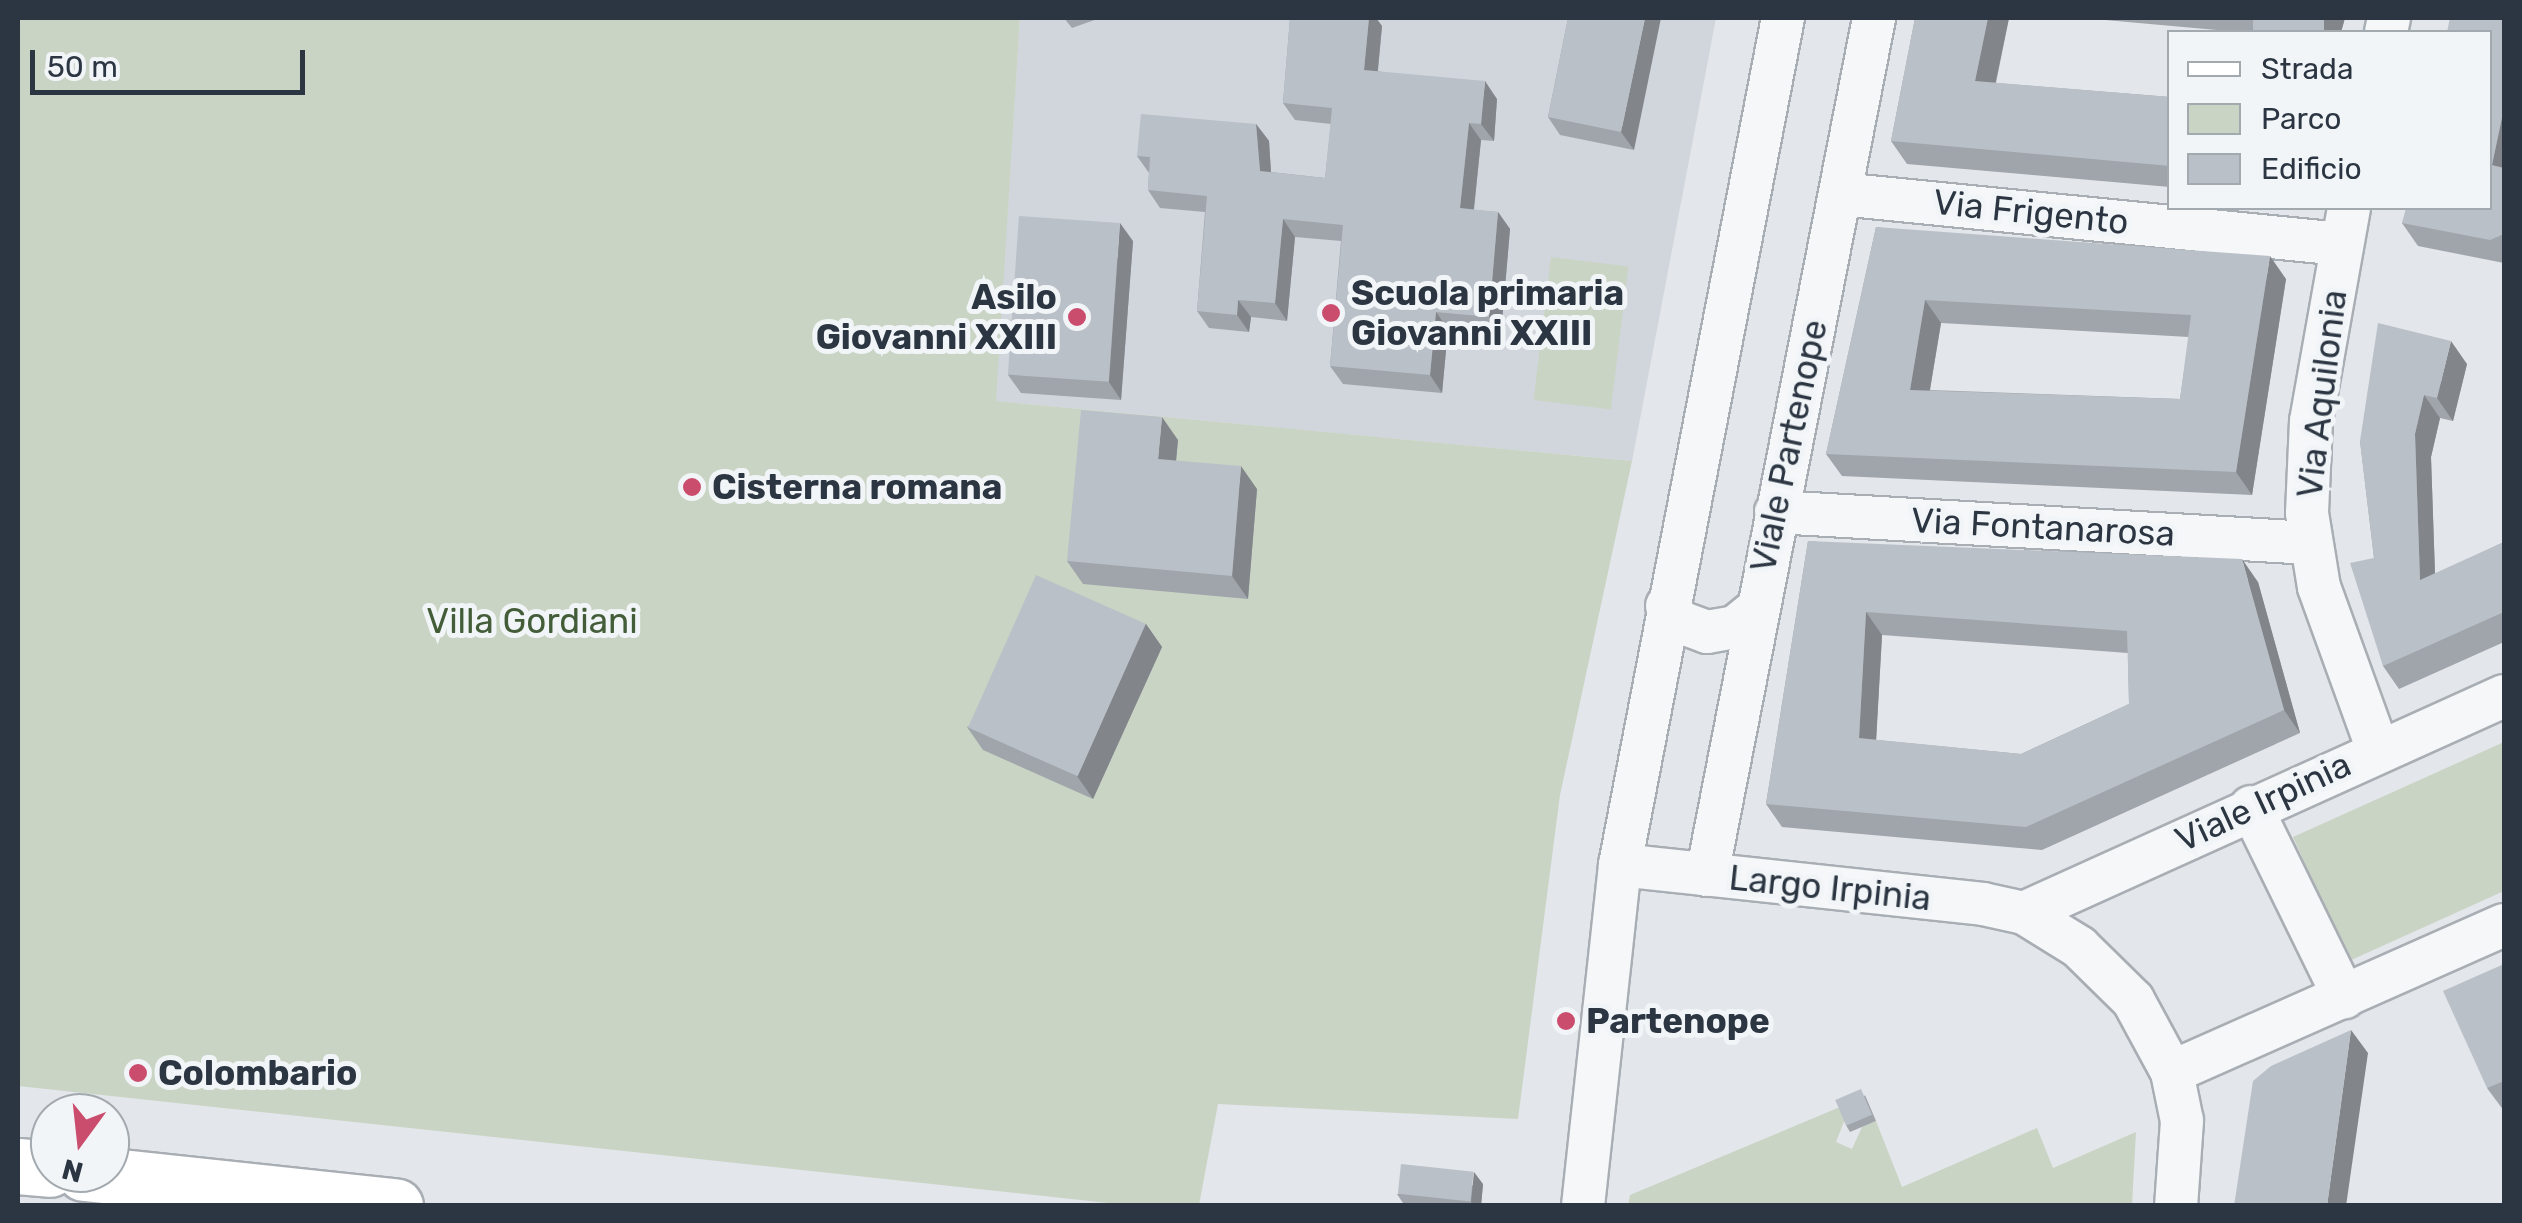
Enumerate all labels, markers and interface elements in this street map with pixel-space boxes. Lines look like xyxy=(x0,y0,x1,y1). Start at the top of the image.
scale bar xyxy=(35,30,310,92)
legend xyxy=(2167,30,2492,210)
text: 50 m xyxy=(47,49,118,85)
text: Strada xyxy=(2261,51,2354,87)
text: Parco xyxy=(2261,101,2341,137)
text: Edificio xyxy=(2261,151,2362,187)
street label: Via Frigento xyxy=(1931,181,2131,243)
place label: Scuola primaria Giovanni XXIII xyxy=(1351,272,1624,354)
place label: Asilo Giovanni XXIII xyxy=(816,276,1057,358)
street label: Via Aquilonia xyxy=(2288,287,2356,501)
marker: Scuola primaria Giovanni XXIII xyxy=(1320,302,1342,324)
marker: Asilo Giovanni XXIII xyxy=(1066,306,1088,328)
street label: Viale Partenope xyxy=(1742,316,1836,576)
place label: Cisterna romana xyxy=(712,466,1002,508)
marker: Cisterna romana xyxy=(681,476,703,498)
street label: Via Fontanarosa xyxy=(1910,499,2176,555)
park label: Villa Gordiani xyxy=(426,600,638,642)
street label: Viale Irpinia xyxy=(2169,743,2357,861)
street label: Largo Irpinia xyxy=(1727,857,1933,919)
place label: Partenope xyxy=(1586,1000,1770,1042)
marker: Partenope xyxy=(1555,1010,1577,1032)
place label: Colombario xyxy=(158,1052,357,1094)
marker: Colombario xyxy=(127,1062,149,1084)
north arrow xyxy=(30,1093,130,1193)
text: N xyxy=(59,1152,87,1189)

